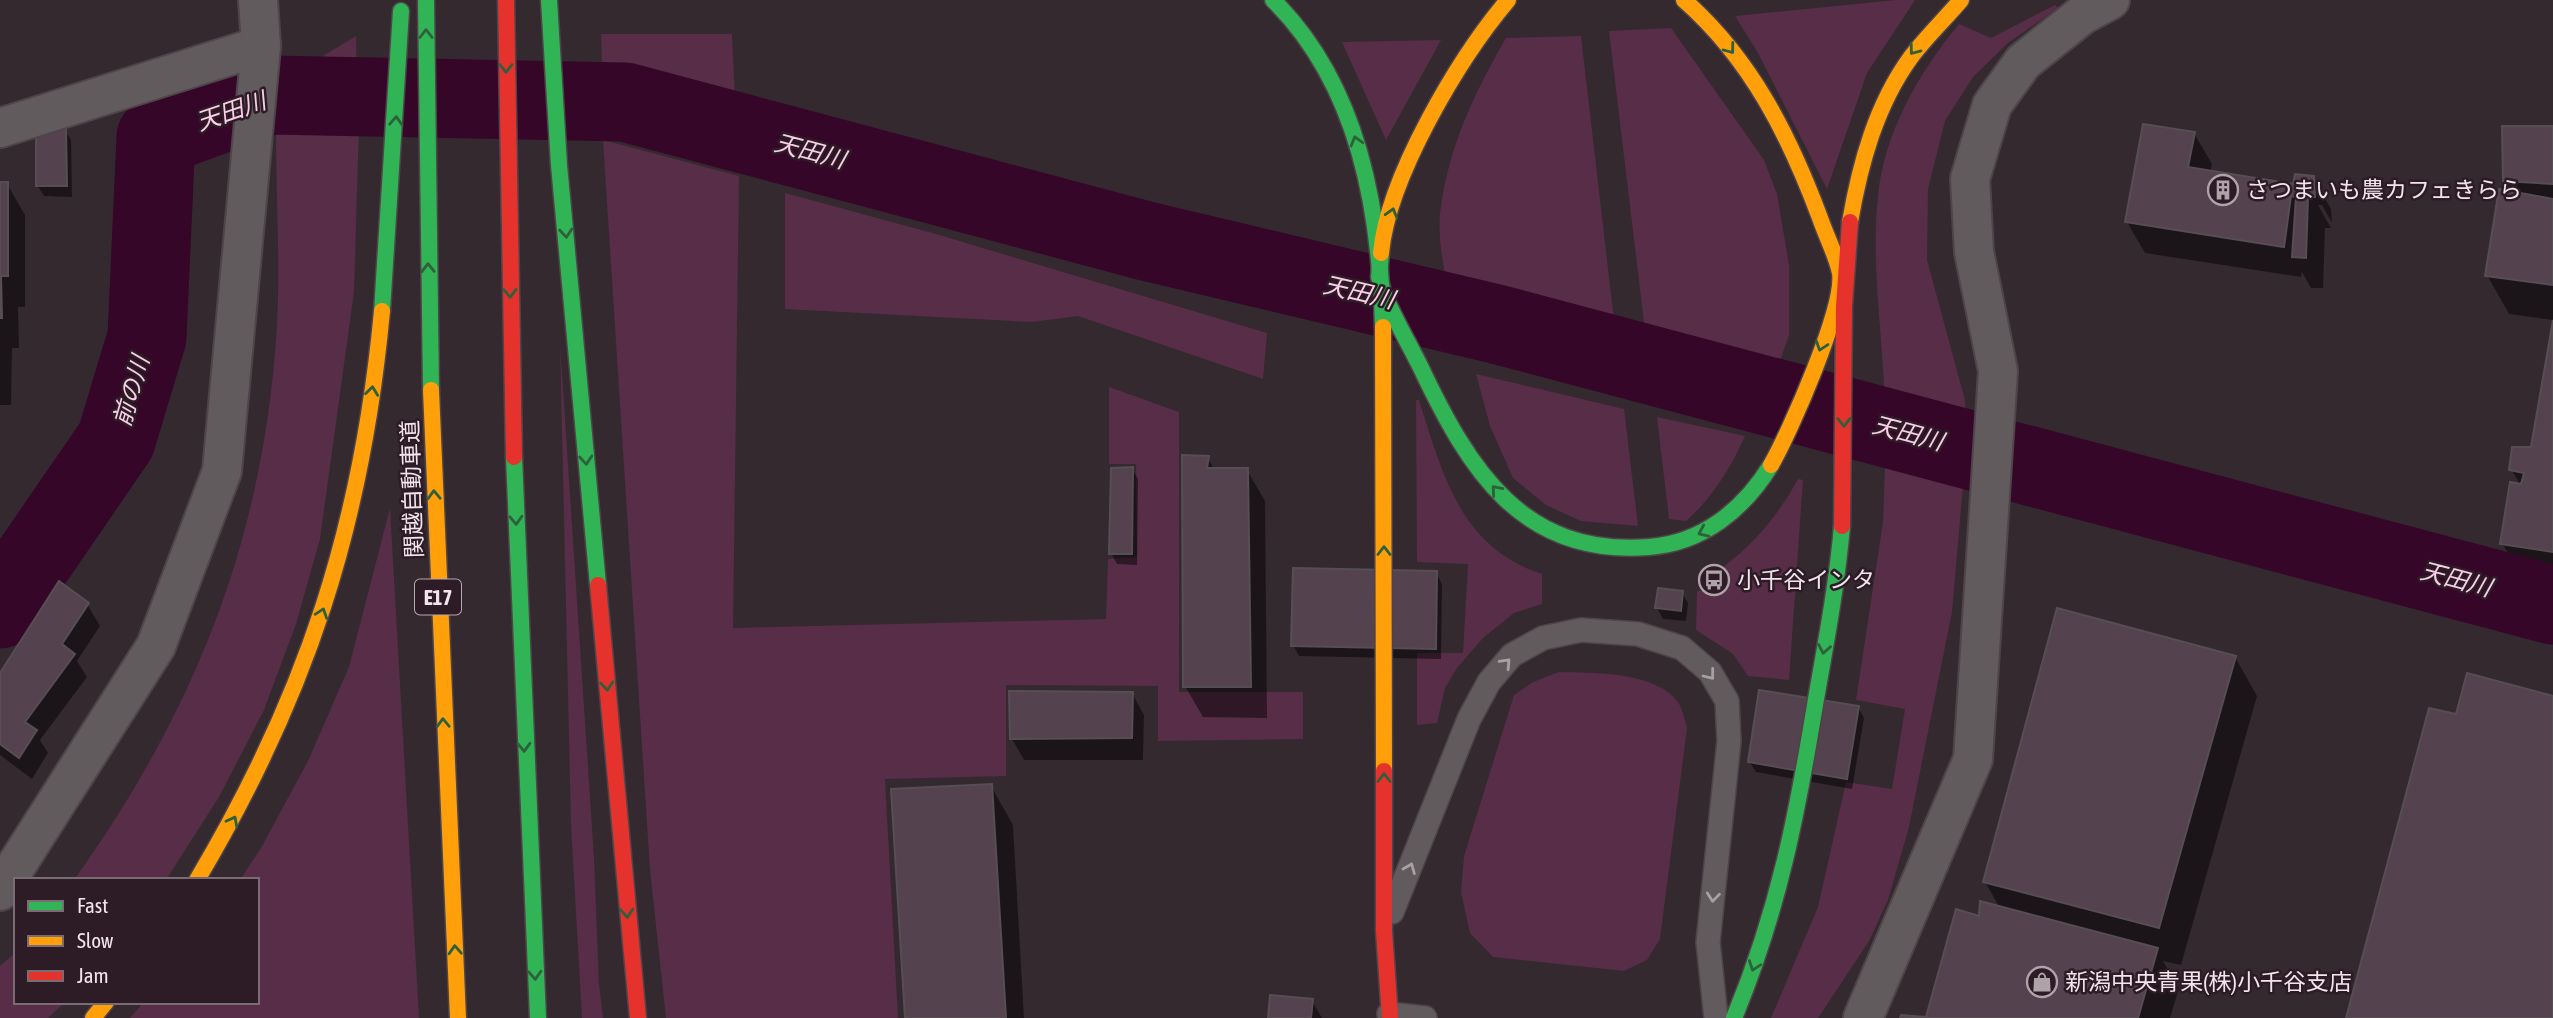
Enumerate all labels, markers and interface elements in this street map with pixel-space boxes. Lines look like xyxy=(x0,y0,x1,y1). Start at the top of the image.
one-way arrow xyxy=(418,28,434,38)
one-way arrow xyxy=(1722,42,1735,54)
one-way arrow xyxy=(1910,42,1923,55)
one-way arrow xyxy=(498,63,514,74)
water label: 天田川 xyxy=(193,86,272,135)
one-way arrow xyxy=(388,115,403,126)
water label: 天田川 xyxy=(772,129,851,174)
one-way arrow xyxy=(1349,135,1364,147)
building icon: さつまいも農カフェきらら xyxy=(2206,173,2240,207)
place label: さつまいも農カフェきらら xyxy=(2246,177,2522,203)
one-way arrow xyxy=(1383,207,1398,219)
one-way arrow xyxy=(558,228,573,239)
one-way arrow xyxy=(421,262,436,273)
water label: 天田川 xyxy=(1321,271,1400,314)
one-way arrow xyxy=(502,287,517,298)
one-way arrow xyxy=(1815,339,1830,351)
water label: 前の川 xyxy=(108,350,155,429)
one-way arrow xyxy=(365,386,380,397)
water label: 天田川 xyxy=(1870,411,1949,456)
one-way arrow xyxy=(1836,417,1851,428)
street label: 関越自動車道 xyxy=(397,420,427,558)
one-way arrow xyxy=(578,455,593,466)
one-way arrow xyxy=(1492,485,1504,498)
one-way arrow xyxy=(427,490,442,501)
one-way arrow xyxy=(508,515,523,526)
one-way arrow xyxy=(1698,524,1710,538)
one-way arrow xyxy=(1376,545,1392,556)
water label: 天田川 xyxy=(2418,557,2497,602)
bus stop icon: 小千谷インタ xyxy=(1697,563,1731,597)
place label: 小千谷インタ xyxy=(1737,567,1875,593)
road number: E17 xyxy=(415,580,461,614)
one-way arrow xyxy=(314,607,328,619)
one-way arrow xyxy=(1818,642,1833,654)
one-way arrow xyxy=(1497,658,1510,671)
one-way arrow xyxy=(1702,668,1715,680)
one-way arrow xyxy=(599,681,614,692)
one-way arrow xyxy=(435,717,451,727)
one-way arrow xyxy=(517,742,532,753)
one-way arrow xyxy=(1376,773,1392,783)
one-way arrow xyxy=(224,816,238,829)
one-way arrow xyxy=(1401,863,1415,875)
legend xyxy=(14,878,259,1004)
one-way arrow xyxy=(1706,892,1721,903)
text: Fast xyxy=(77,893,108,917)
one-way arrow xyxy=(619,908,634,919)
text: Slow xyxy=(77,928,114,952)
one-way arrow xyxy=(447,944,462,955)
one-way arrow xyxy=(1748,959,1762,971)
text: Jam xyxy=(77,963,109,987)
shop icon: 新潟中央青果(株)小千谷支店 xyxy=(2025,965,2059,999)
one-way arrow xyxy=(528,969,543,980)
place label: 新潟中央青果(株)小千谷支店 xyxy=(2065,969,2352,995)

